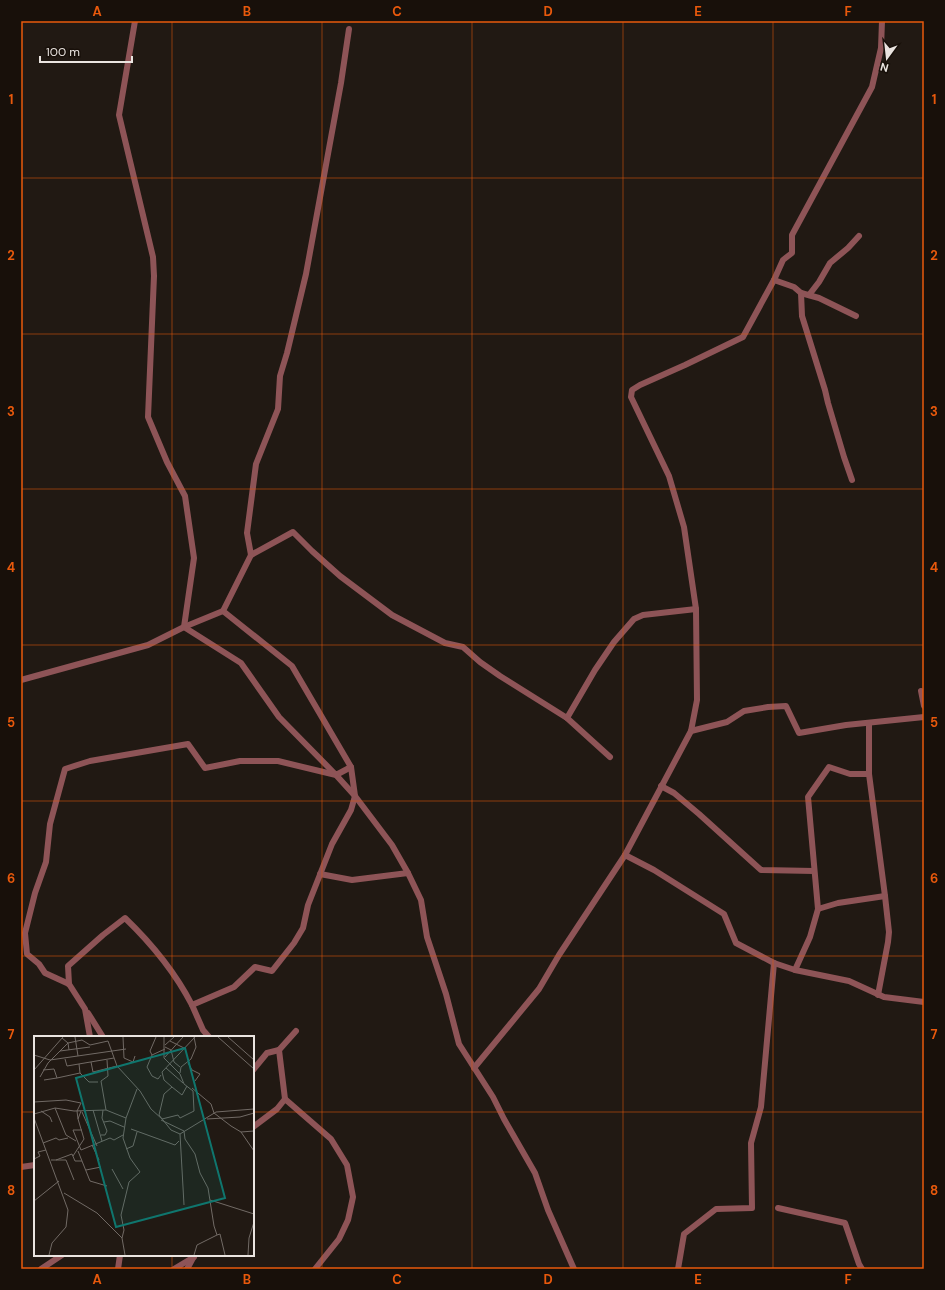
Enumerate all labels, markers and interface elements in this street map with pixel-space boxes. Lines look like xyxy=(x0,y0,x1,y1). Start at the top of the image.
text: A xyxy=(92,3,102,20)
text: B xyxy=(243,3,251,20)
text: C xyxy=(392,3,402,20)
text: D xyxy=(543,3,553,20)
text: E xyxy=(694,3,702,20)
text: F xyxy=(844,3,852,20)
scale bar xyxy=(40,38,132,64)
north arrow xyxy=(867,38,907,78)
text: 100 m xyxy=(46,44,80,60)
text: N xyxy=(879,60,890,75)
text: 1 xyxy=(9,91,13,108)
text: 1 xyxy=(932,91,936,108)
text: 2 xyxy=(7,247,15,264)
text: 2 xyxy=(930,247,938,264)
text: 3 xyxy=(7,403,15,420)
text: 3 xyxy=(930,403,938,420)
text: 4 xyxy=(7,559,15,576)
text: 4 xyxy=(930,559,938,576)
text: 5 xyxy=(7,714,15,731)
text: 5 xyxy=(930,714,938,731)
text: 6 xyxy=(7,870,15,887)
text: 6 xyxy=(930,870,938,887)
text: 7 xyxy=(8,1026,15,1043)
text: 7 xyxy=(931,1026,938,1043)
inset map xyxy=(34,1036,254,1256)
text: 8 xyxy=(7,1182,15,1199)
text: 8 xyxy=(930,1182,938,1199)
text: A xyxy=(92,1271,102,1288)
text: B xyxy=(243,1271,251,1288)
text: C xyxy=(392,1271,402,1288)
text: D xyxy=(543,1271,553,1288)
text: E xyxy=(694,1271,702,1288)
text: F xyxy=(844,1271,852,1288)

